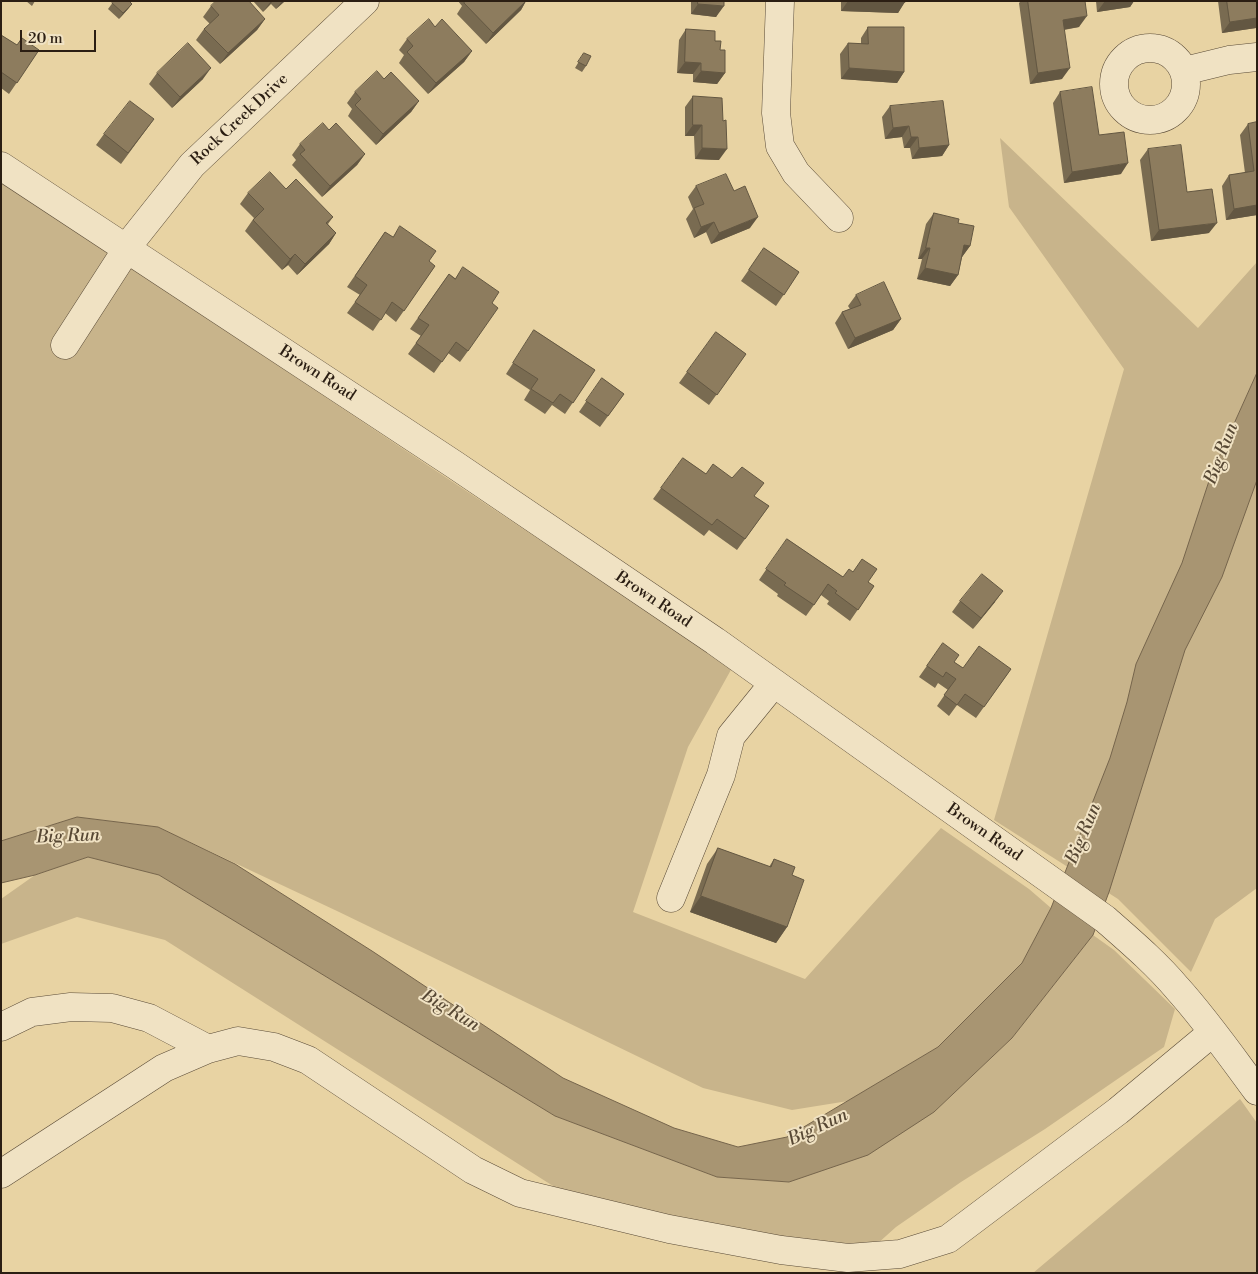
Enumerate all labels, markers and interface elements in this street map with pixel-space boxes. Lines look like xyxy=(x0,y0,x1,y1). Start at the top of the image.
scale bar xyxy=(22,20,99,52)
text: 20 m xyxy=(28,29,63,48)
street label: Rock Creek Drive xyxy=(187,70,293,170)
street label: Brown Road xyxy=(275,342,359,406)
water label: Big Run xyxy=(1200,420,1244,488)
street label: Brown Road xyxy=(611,568,695,632)
street label: Brown Road xyxy=(943,800,1025,866)
water label: Big Run xyxy=(1062,800,1106,868)
water label: Big Run xyxy=(36,825,100,849)
water label: Big Run xyxy=(417,985,483,1037)
water label: Big Run xyxy=(784,1105,852,1151)

